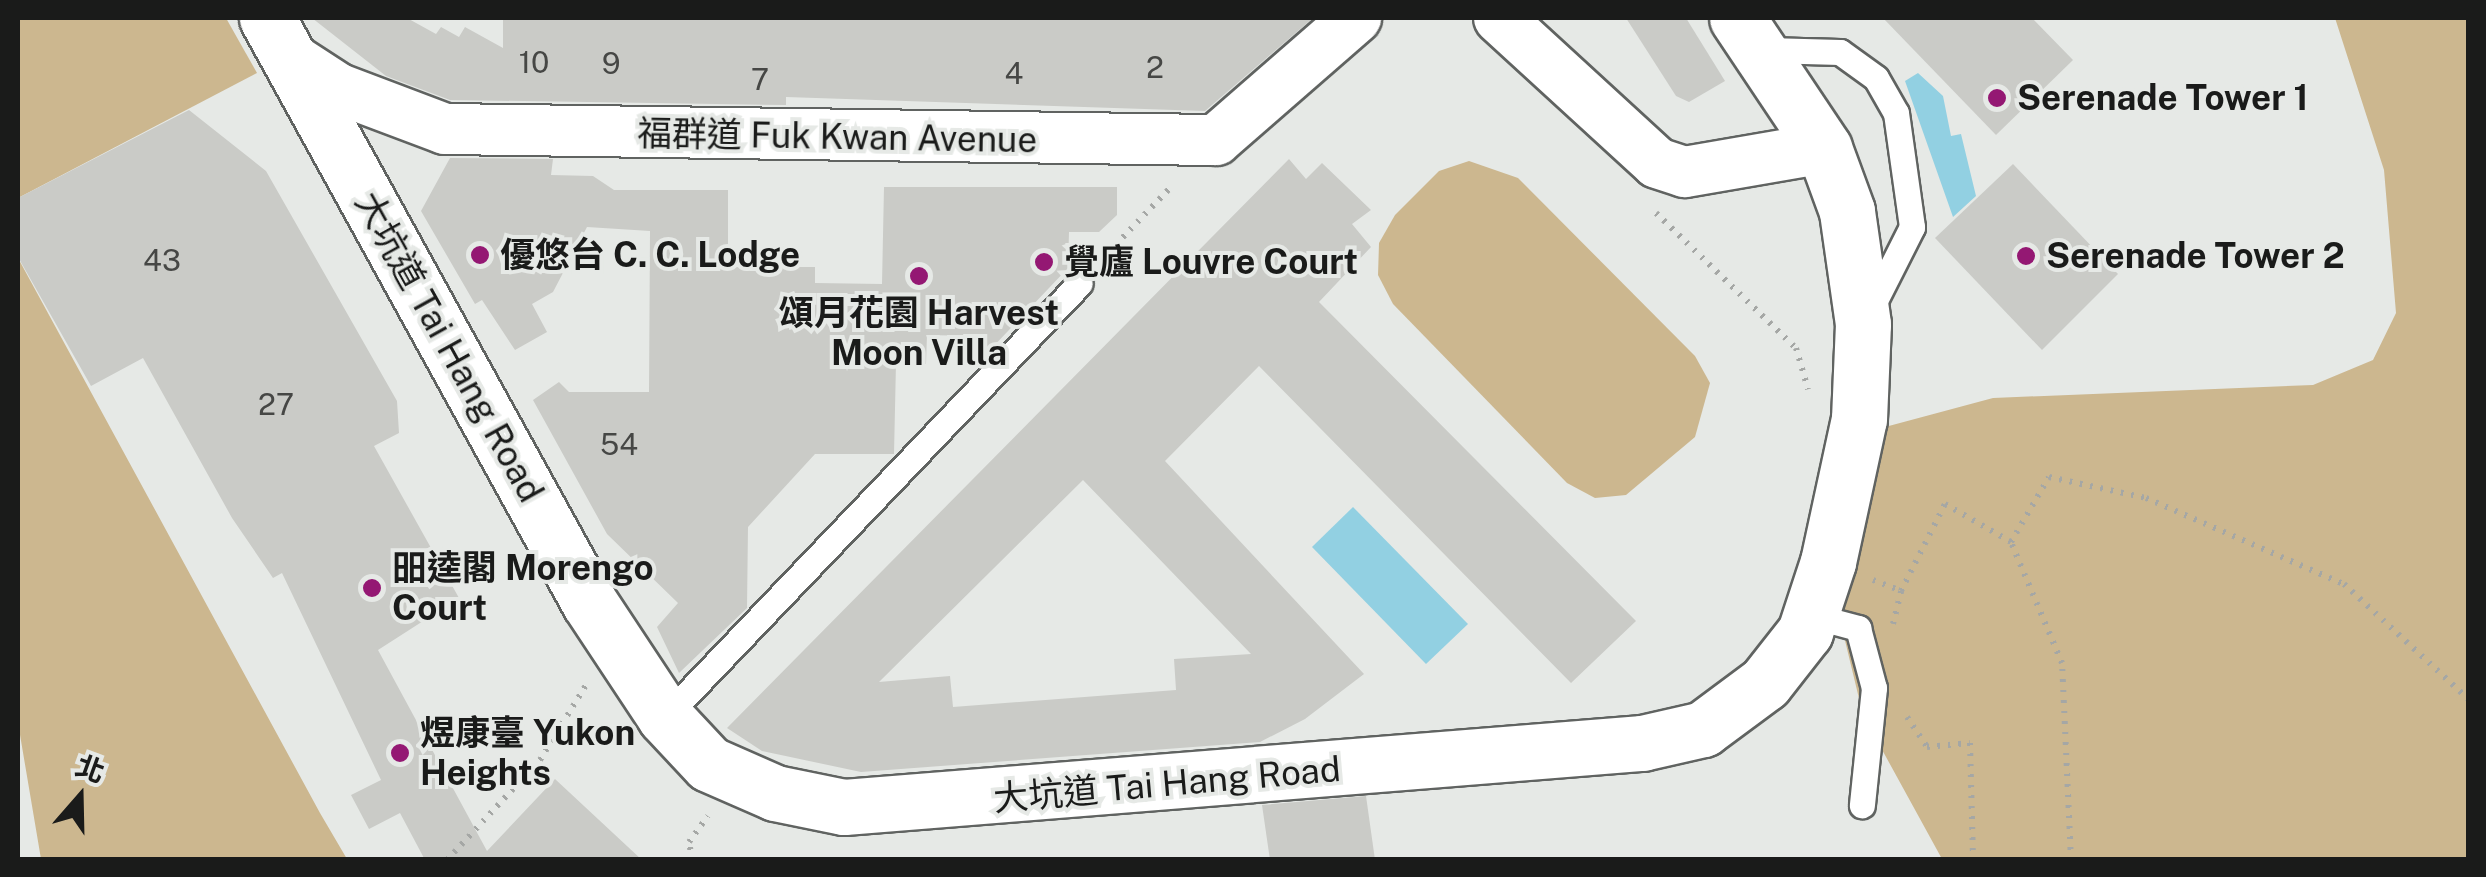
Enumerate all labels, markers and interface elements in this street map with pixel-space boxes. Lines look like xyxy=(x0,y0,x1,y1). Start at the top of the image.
house number: 10 xyxy=(519,44,549,80)
house number: 9 xyxy=(602,45,620,81)
house number: 2 xyxy=(1146,49,1164,85)
house number: 4 xyxy=(1005,55,1023,91)
house number: 7 xyxy=(751,61,769,97)
place label: Serenade Tower 1 xyxy=(2017,77,2309,119)
marker: Serenade Tower 1 xyxy=(1986,87,2008,109)
street label: 福群道 Fuk Kwan Avenue xyxy=(637,113,1037,161)
street label: 大坑道 Tai Hang Road xyxy=(346,185,552,509)
place label: 優悠台 C. C. Lodge xyxy=(500,234,801,276)
place label: Serenade Tower 2 xyxy=(2046,235,2345,277)
place label: 覺廬 Louvre Court xyxy=(1064,241,1358,283)
house number: 43 xyxy=(143,242,181,278)
marker: 優悠台 C. C. Lodge xyxy=(469,244,491,266)
marker: Serenade Tower 2 xyxy=(2015,245,2037,267)
marker: 覺廬 Louvre Court xyxy=(1033,251,1055,273)
marker: 頌月花園 Harvest Moon Villa xyxy=(908,265,930,287)
place label: 頌月花園 Harvest Moon Villa xyxy=(779,292,1059,374)
house number: 27 xyxy=(258,386,294,422)
house number: 54 xyxy=(600,426,638,462)
place label: 昍逵閣 Morengo Court xyxy=(392,547,654,629)
marker: 昍逵閣 Morengo Court xyxy=(361,577,383,599)
place label: 煜康臺 Yukon Heights xyxy=(420,712,635,794)
marker: 煜康臺 Yukon Heights xyxy=(389,742,411,764)
north arrow xyxy=(30,747,130,847)
text: 北 xyxy=(72,748,109,789)
street label: 大坑道 Tai Hang Road xyxy=(992,748,1342,820)

